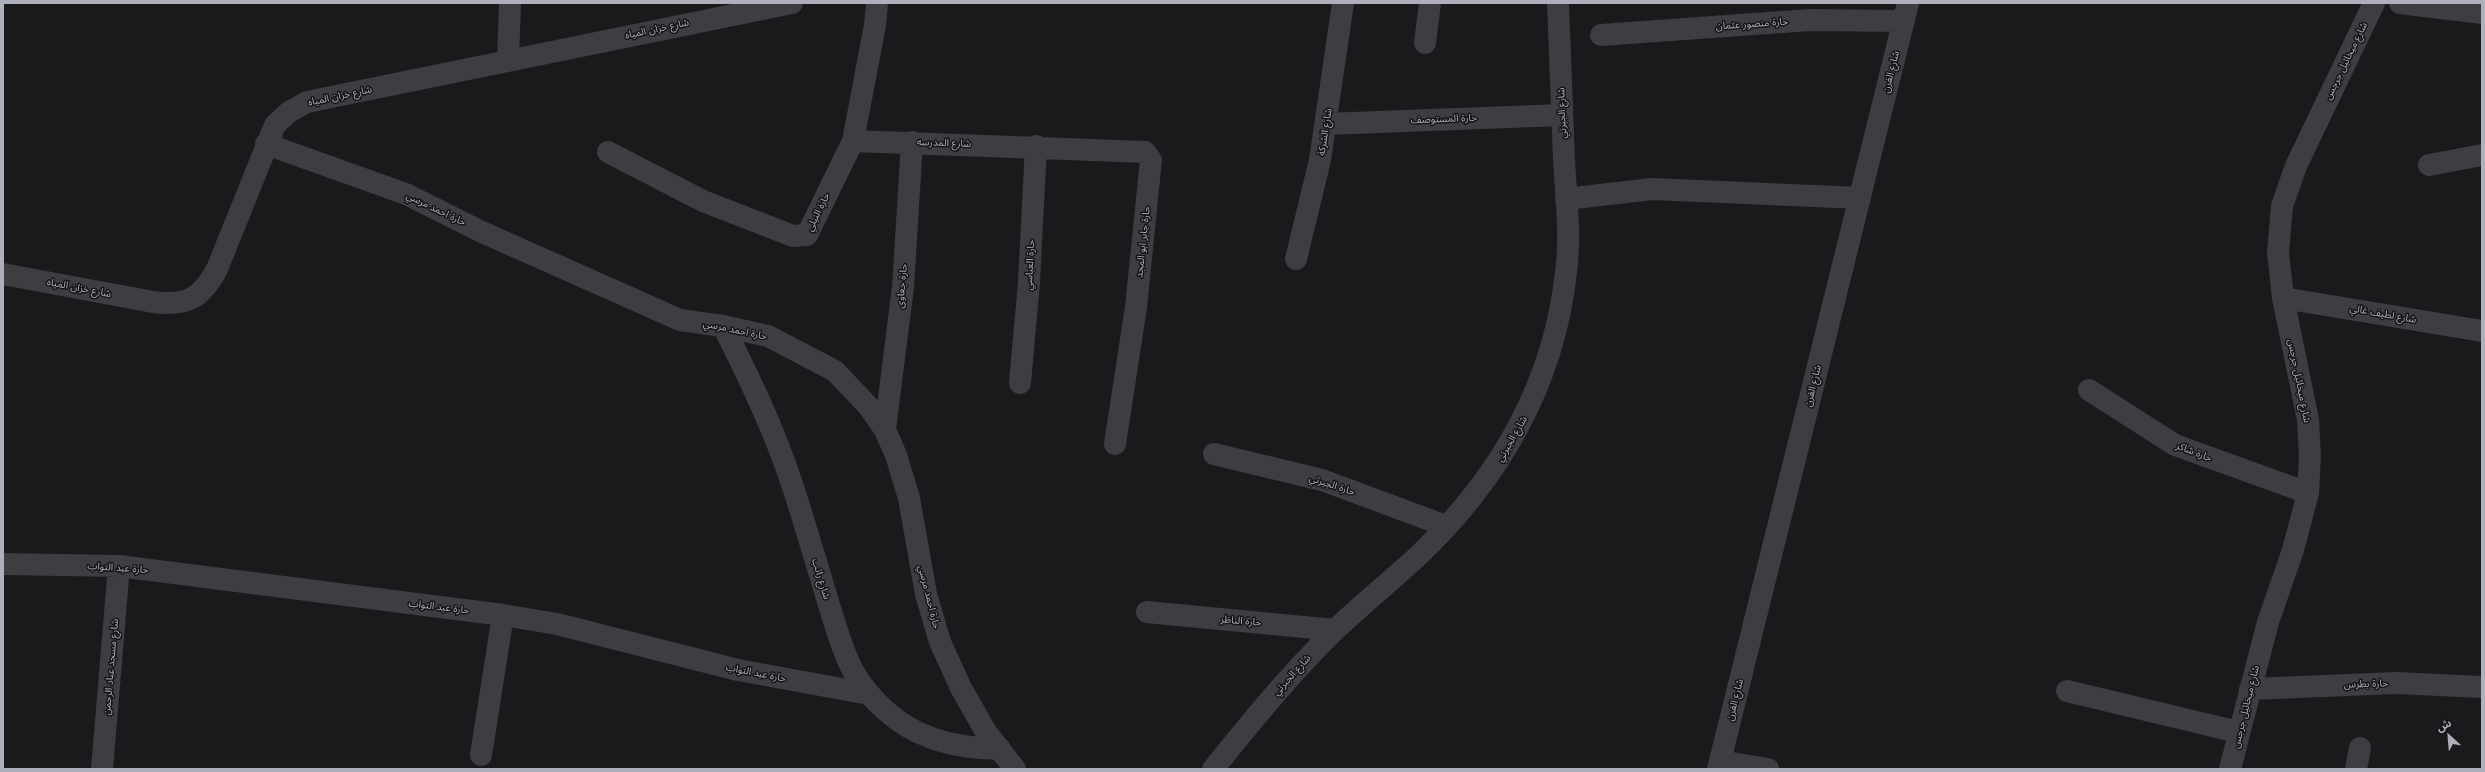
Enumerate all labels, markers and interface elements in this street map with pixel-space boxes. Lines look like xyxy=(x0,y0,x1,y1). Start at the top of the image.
street label: حارة منصور عثمان xyxy=(1715,15,1789,33)
street label: شارع خزان المياه xyxy=(624,16,690,42)
street label: شارع ميخائيل جرجس xyxy=(2322,20,2370,102)
street label: شارع الفرن xyxy=(1880,50,1902,94)
street label: شارع خزان المياه xyxy=(307,83,373,109)
street label: شارع الجبرتي xyxy=(1555,87,1569,139)
street label: شارع الشركة xyxy=(1315,107,1335,157)
street label: حارة المستوصف xyxy=(1411,112,1477,126)
street label: شارع المدرسه xyxy=(917,136,971,150)
street label: حارة احمد مرسي xyxy=(404,189,468,229)
street label: حارة النيلي xyxy=(804,191,832,233)
street label: حارة جابر ابو المجد xyxy=(1133,206,1153,278)
street label: حارة العباسي xyxy=(1023,239,1037,291)
street label: حارة جعاوى xyxy=(894,263,910,309)
street label: شارع خزان المياه xyxy=(46,276,112,300)
street label: شارع لطيف غالي xyxy=(2349,302,2417,326)
street label: حارة احمد مرسي xyxy=(702,317,768,343)
street label: شارع ميخائيل جرجس xyxy=(2285,338,2313,424)
street label: شارع الفرن xyxy=(1802,364,1824,408)
street label: شارع الجبرتي xyxy=(1494,414,1530,464)
street label: حارة شاكر xyxy=(2174,440,2214,464)
street label: حارة الجبرتي xyxy=(1307,472,1357,498)
street label: شارع راتب xyxy=(809,557,833,601)
street label: حارة عبد التواب xyxy=(87,560,149,576)
street label: حارة احمد مرسي xyxy=(915,564,943,630)
street label: حارة عبد التواب xyxy=(408,597,470,617)
street label: حارة الناظر xyxy=(1220,613,1262,629)
street label: شارع مسجد عباد الرحمن xyxy=(101,618,121,716)
street label: شارع الجبرتي xyxy=(1270,652,1314,698)
street label: حارة عبد التواب xyxy=(725,661,787,685)
street label: شارع ميخائيل جرجس xyxy=(2230,664,2262,750)
street label: حارة بطرس xyxy=(2344,677,2388,691)
street label: شارع الفرن xyxy=(1724,678,1746,722)
north arrow xyxy=(2429,716,2469,756)
text: ش xyxy=(2434,716,2454,735)

